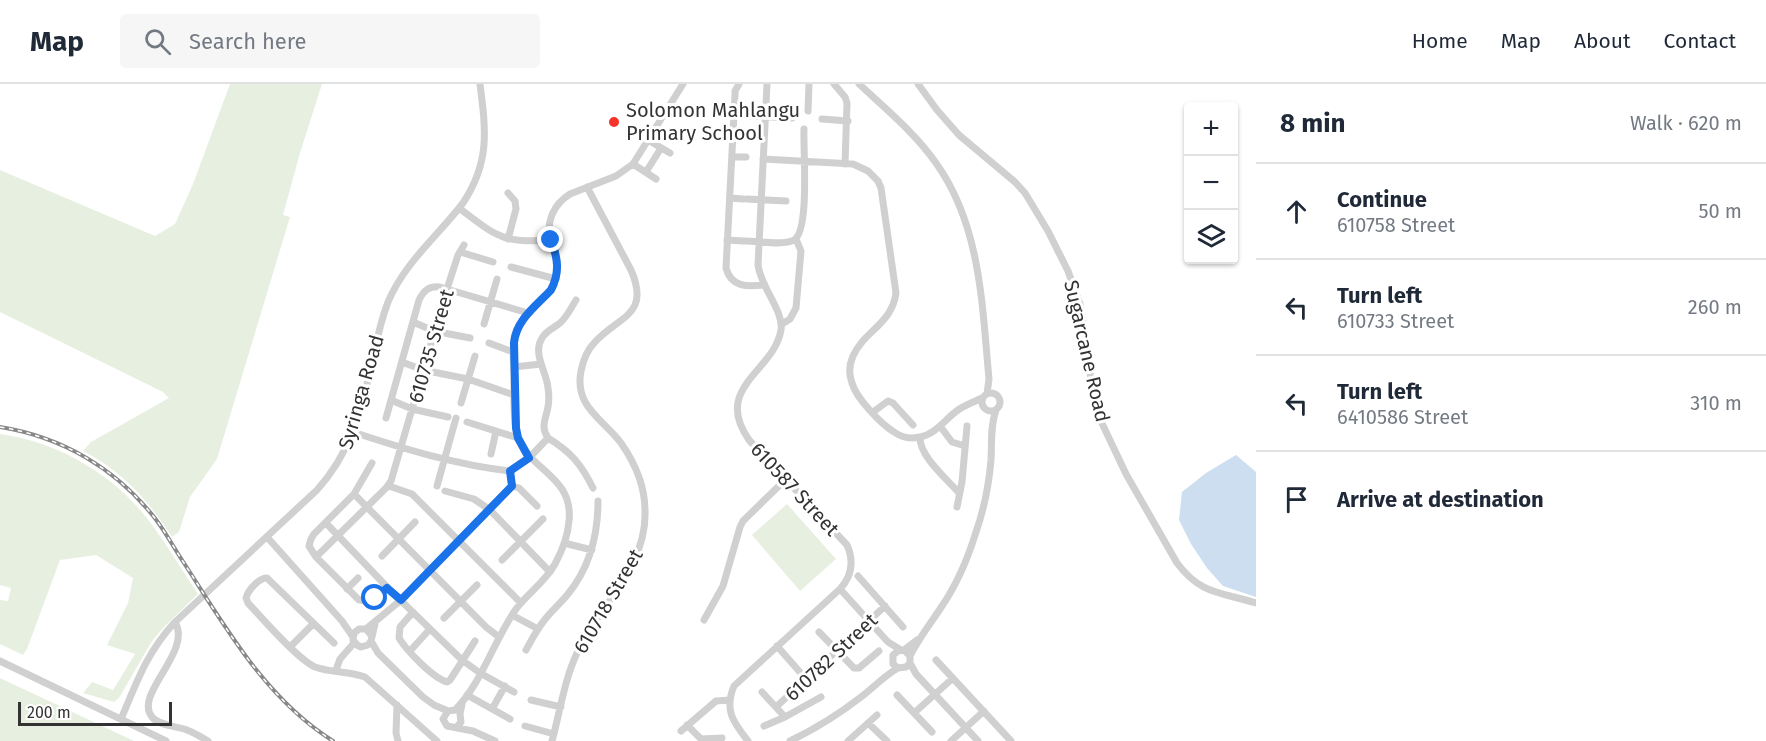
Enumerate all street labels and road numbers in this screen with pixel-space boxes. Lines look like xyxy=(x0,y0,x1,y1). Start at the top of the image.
street label: Sugarcane Road xyxy=(1059,278,1115,424)
street label: 610735 Street xyxy=(403,286,459,406)
street label: Syringa Road xyxy=(333,332,389,452)
street label: 610587 Street xyxy=(746,437,845,541)
street label: 610718 Street xyxy=(568,544,648,658)
street label: 610782 Street xyxy=(780,608,883,706)

